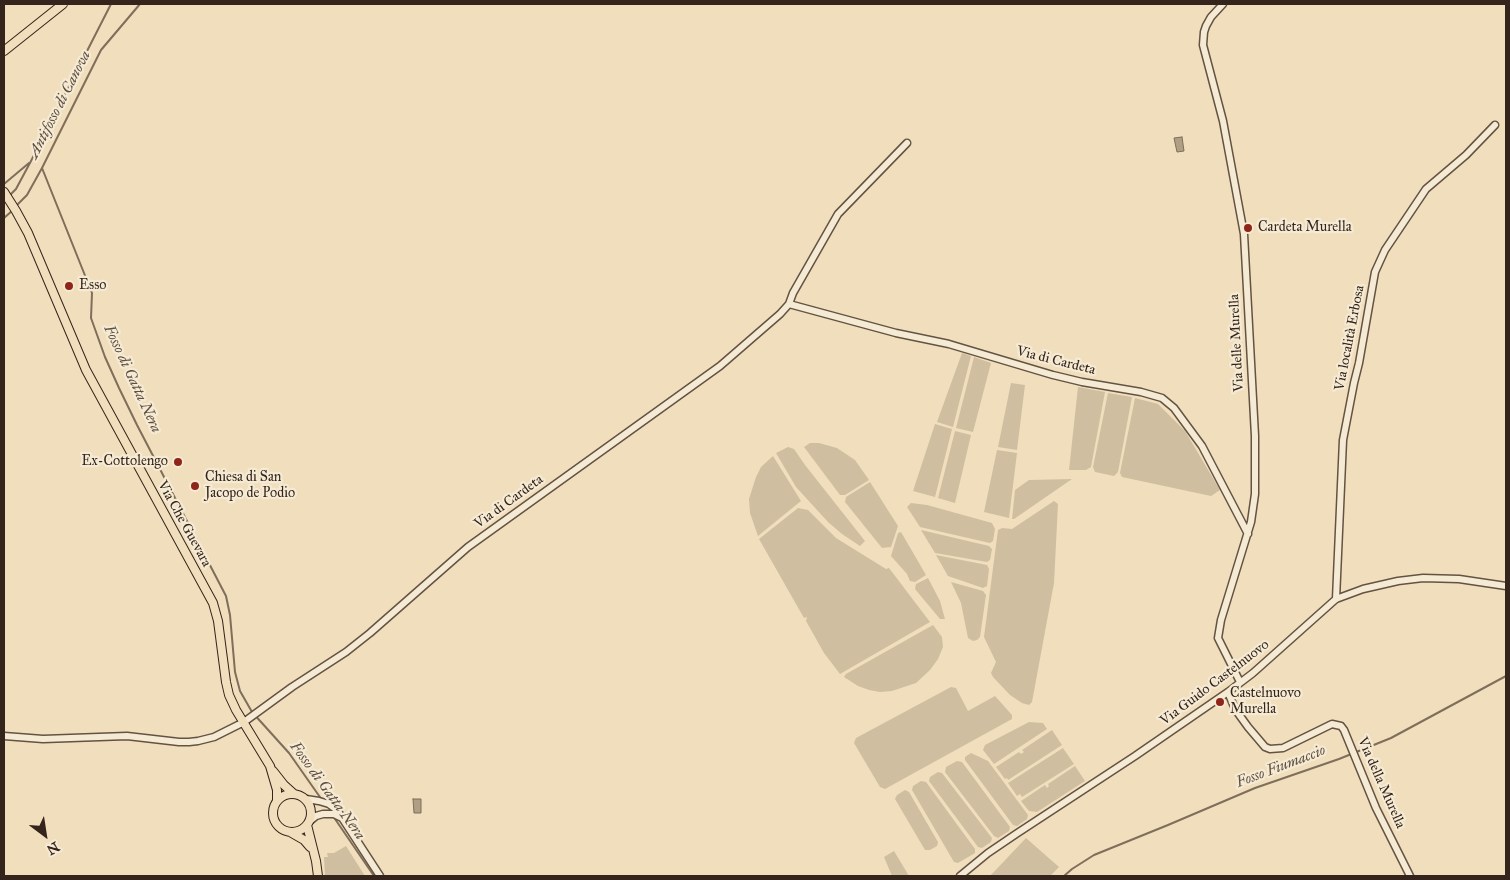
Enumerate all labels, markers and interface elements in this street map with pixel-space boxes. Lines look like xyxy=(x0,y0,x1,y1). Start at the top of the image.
water label: Antifosso di Canova xyxy=(25,48,95,162)
place label: Cardeta Murella xyxy=(1258,220,1352,236)
marker: Cardeta Murella xyxy=(1242,222,1254,234)
place label: Esso xyxy=(79,278,106,294)
marker: Esso xyxy=(63,280,75,292)
street label: Via località Erbosa xyxy=(1332,284,1368,392)
street label: Via delle Murella xyxy=(1226,294,1248,392)
water label: Fosso di Gatta Nera xyxy=(99,322,165,436)
street label: Via di Cardeta xyxy=(1015,343,1097,379)
place label: Ex-Cottolengo xyxy=(81,454,168,470)
marker: Ex-Cottolengo xyxy=(172,456,184,468)
place label: Chiesa di San Jacopo de Podio xyxy=(205,470,295,502)
street label: Via di Cardeta xyxy=(471,471,547,533)
street label: Via Che Guevara xyxy=(153,478,215,570)
marker: Chiesa di San Jacopo de Podio xyxy=(189,480,201,492)
street label: Via Guido Castelnuovo xyxy=(1157,637,1273,729)
place label: Castelnuovo Murella xyxy=(1230,686,1301,719)
marker: Castelnuovo Murella xyxy=(1214,696,1226,708)
street label: Via della Murella xyxy=(1353,735,1409,831)
water label: Fosso di Gatta Nera xyxy=(285,738,369,844)
water label: Fosso Fiumaccio xyxy=(1234,742,1328,792)
north arrow xyxy=(20,810,70,860)
text: N xyxy=(44,838,62,859)

